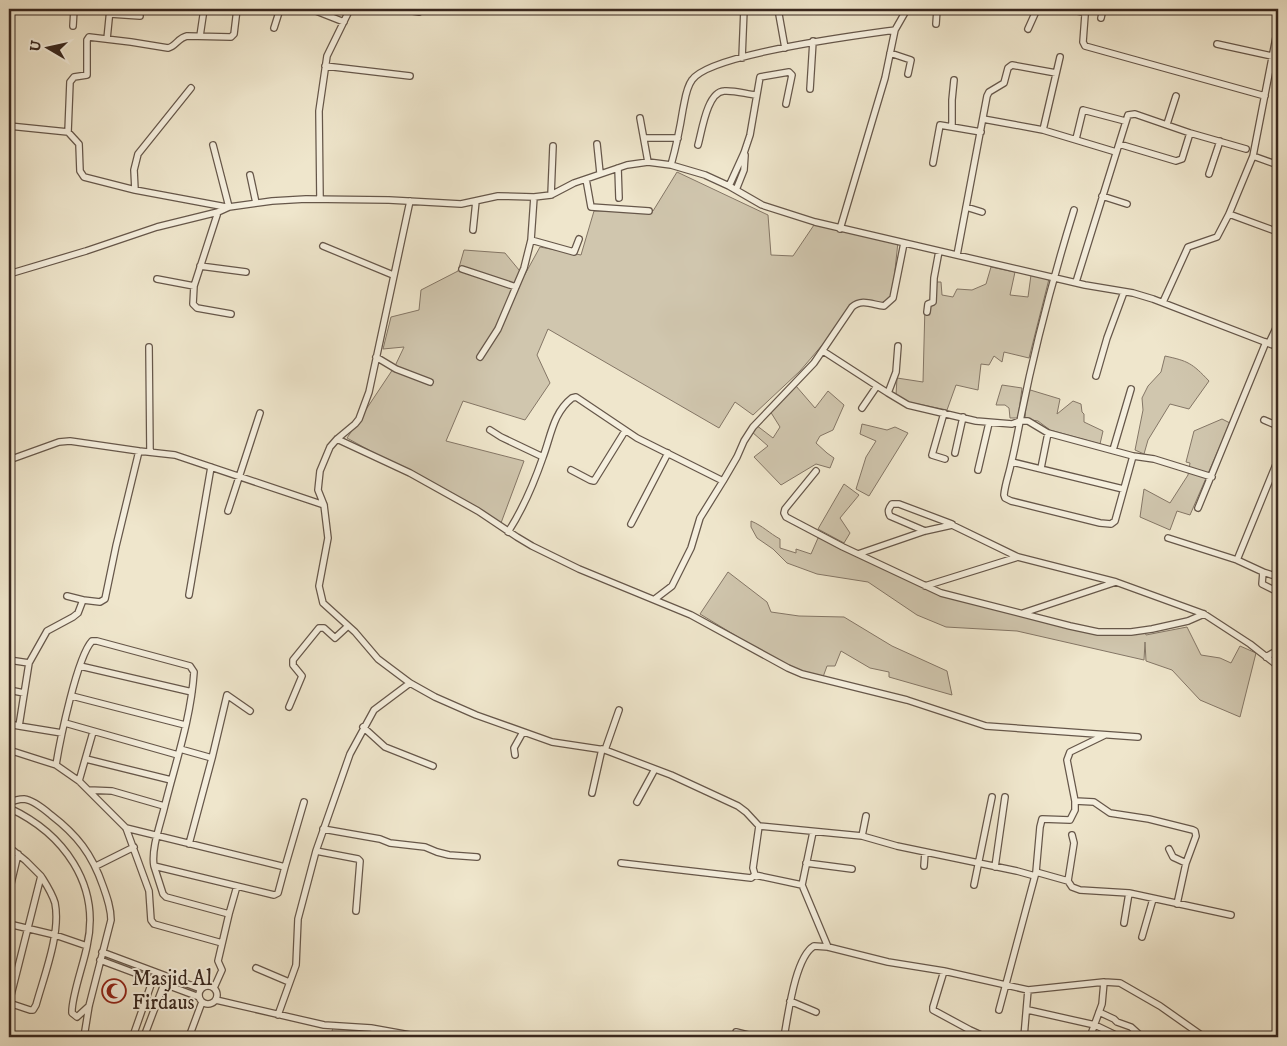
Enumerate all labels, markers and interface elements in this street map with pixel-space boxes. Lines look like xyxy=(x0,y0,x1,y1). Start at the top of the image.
north arrow xyxy=(22,22,72,72)
text: U xyxy=(26,39,46,53)
place label: Masjid Al Firdaus xyxy=(132,966,213,1016)
mosque icon: Masjid Al Firdaus xyxy=(101,978,127,1004)

